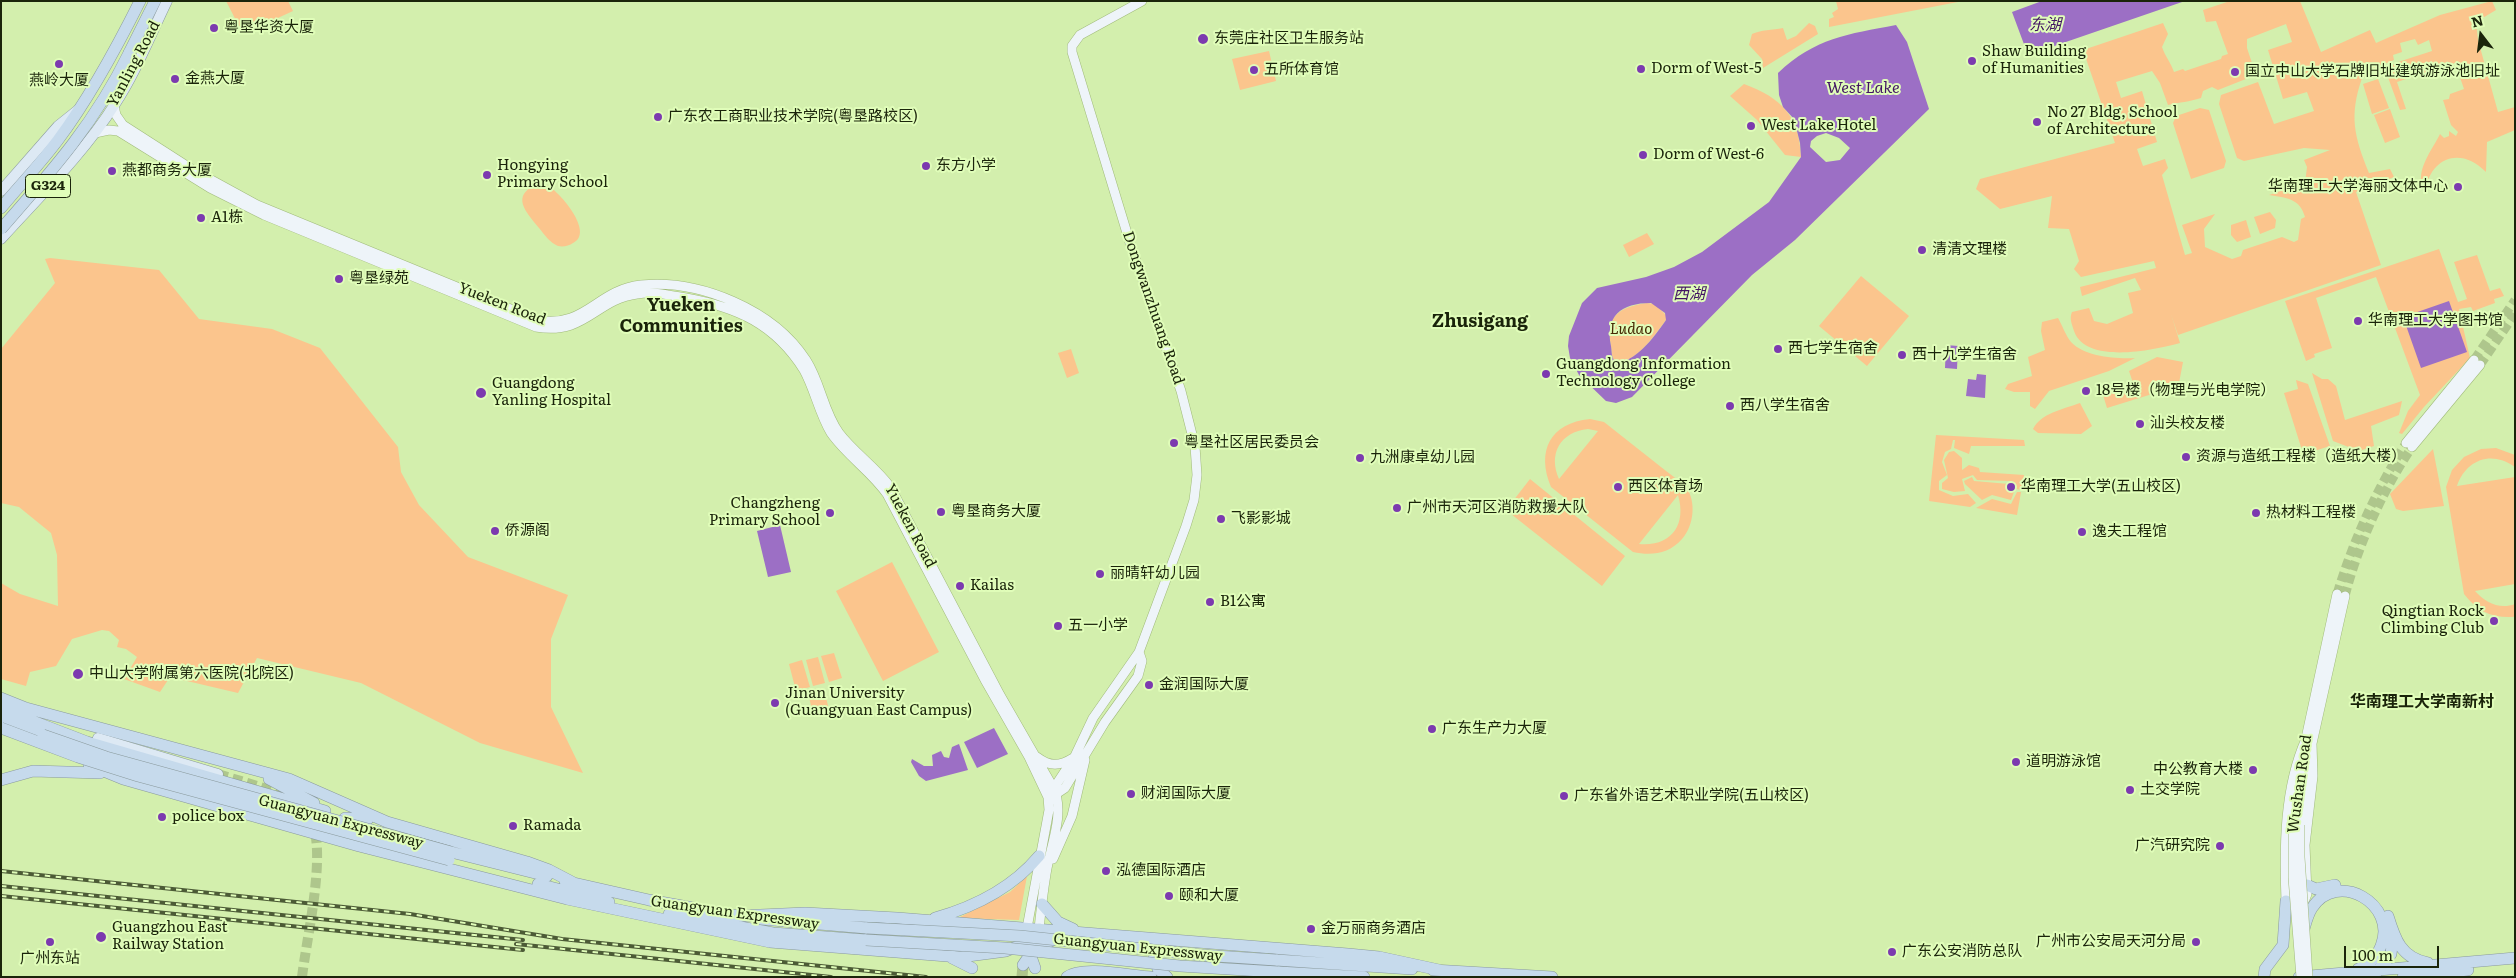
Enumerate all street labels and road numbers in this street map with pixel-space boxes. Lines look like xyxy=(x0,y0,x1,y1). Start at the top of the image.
street label: Yanling Road xyxy=(104,18,164,110)
road number: G324 xyxy=(26,175,70,198)
street label: Dongwanzhuang Road xyxy=(1118,229,1188,387)
street label: Yueken Road xyxy=(456,279,548,329)
street label: Yueken Road xyxy=(880,481,940,571)
street label: Wushan Road xyxy=(2284,734,2316,834)
street label: Guangyuan Expressway xyxy=(257,791,425,853)
street label: Guangyuan Expressway xyxy=(650,892,820,934)
street label: Guangyuan Expressway xyxy=(1053,930,1223,966)

